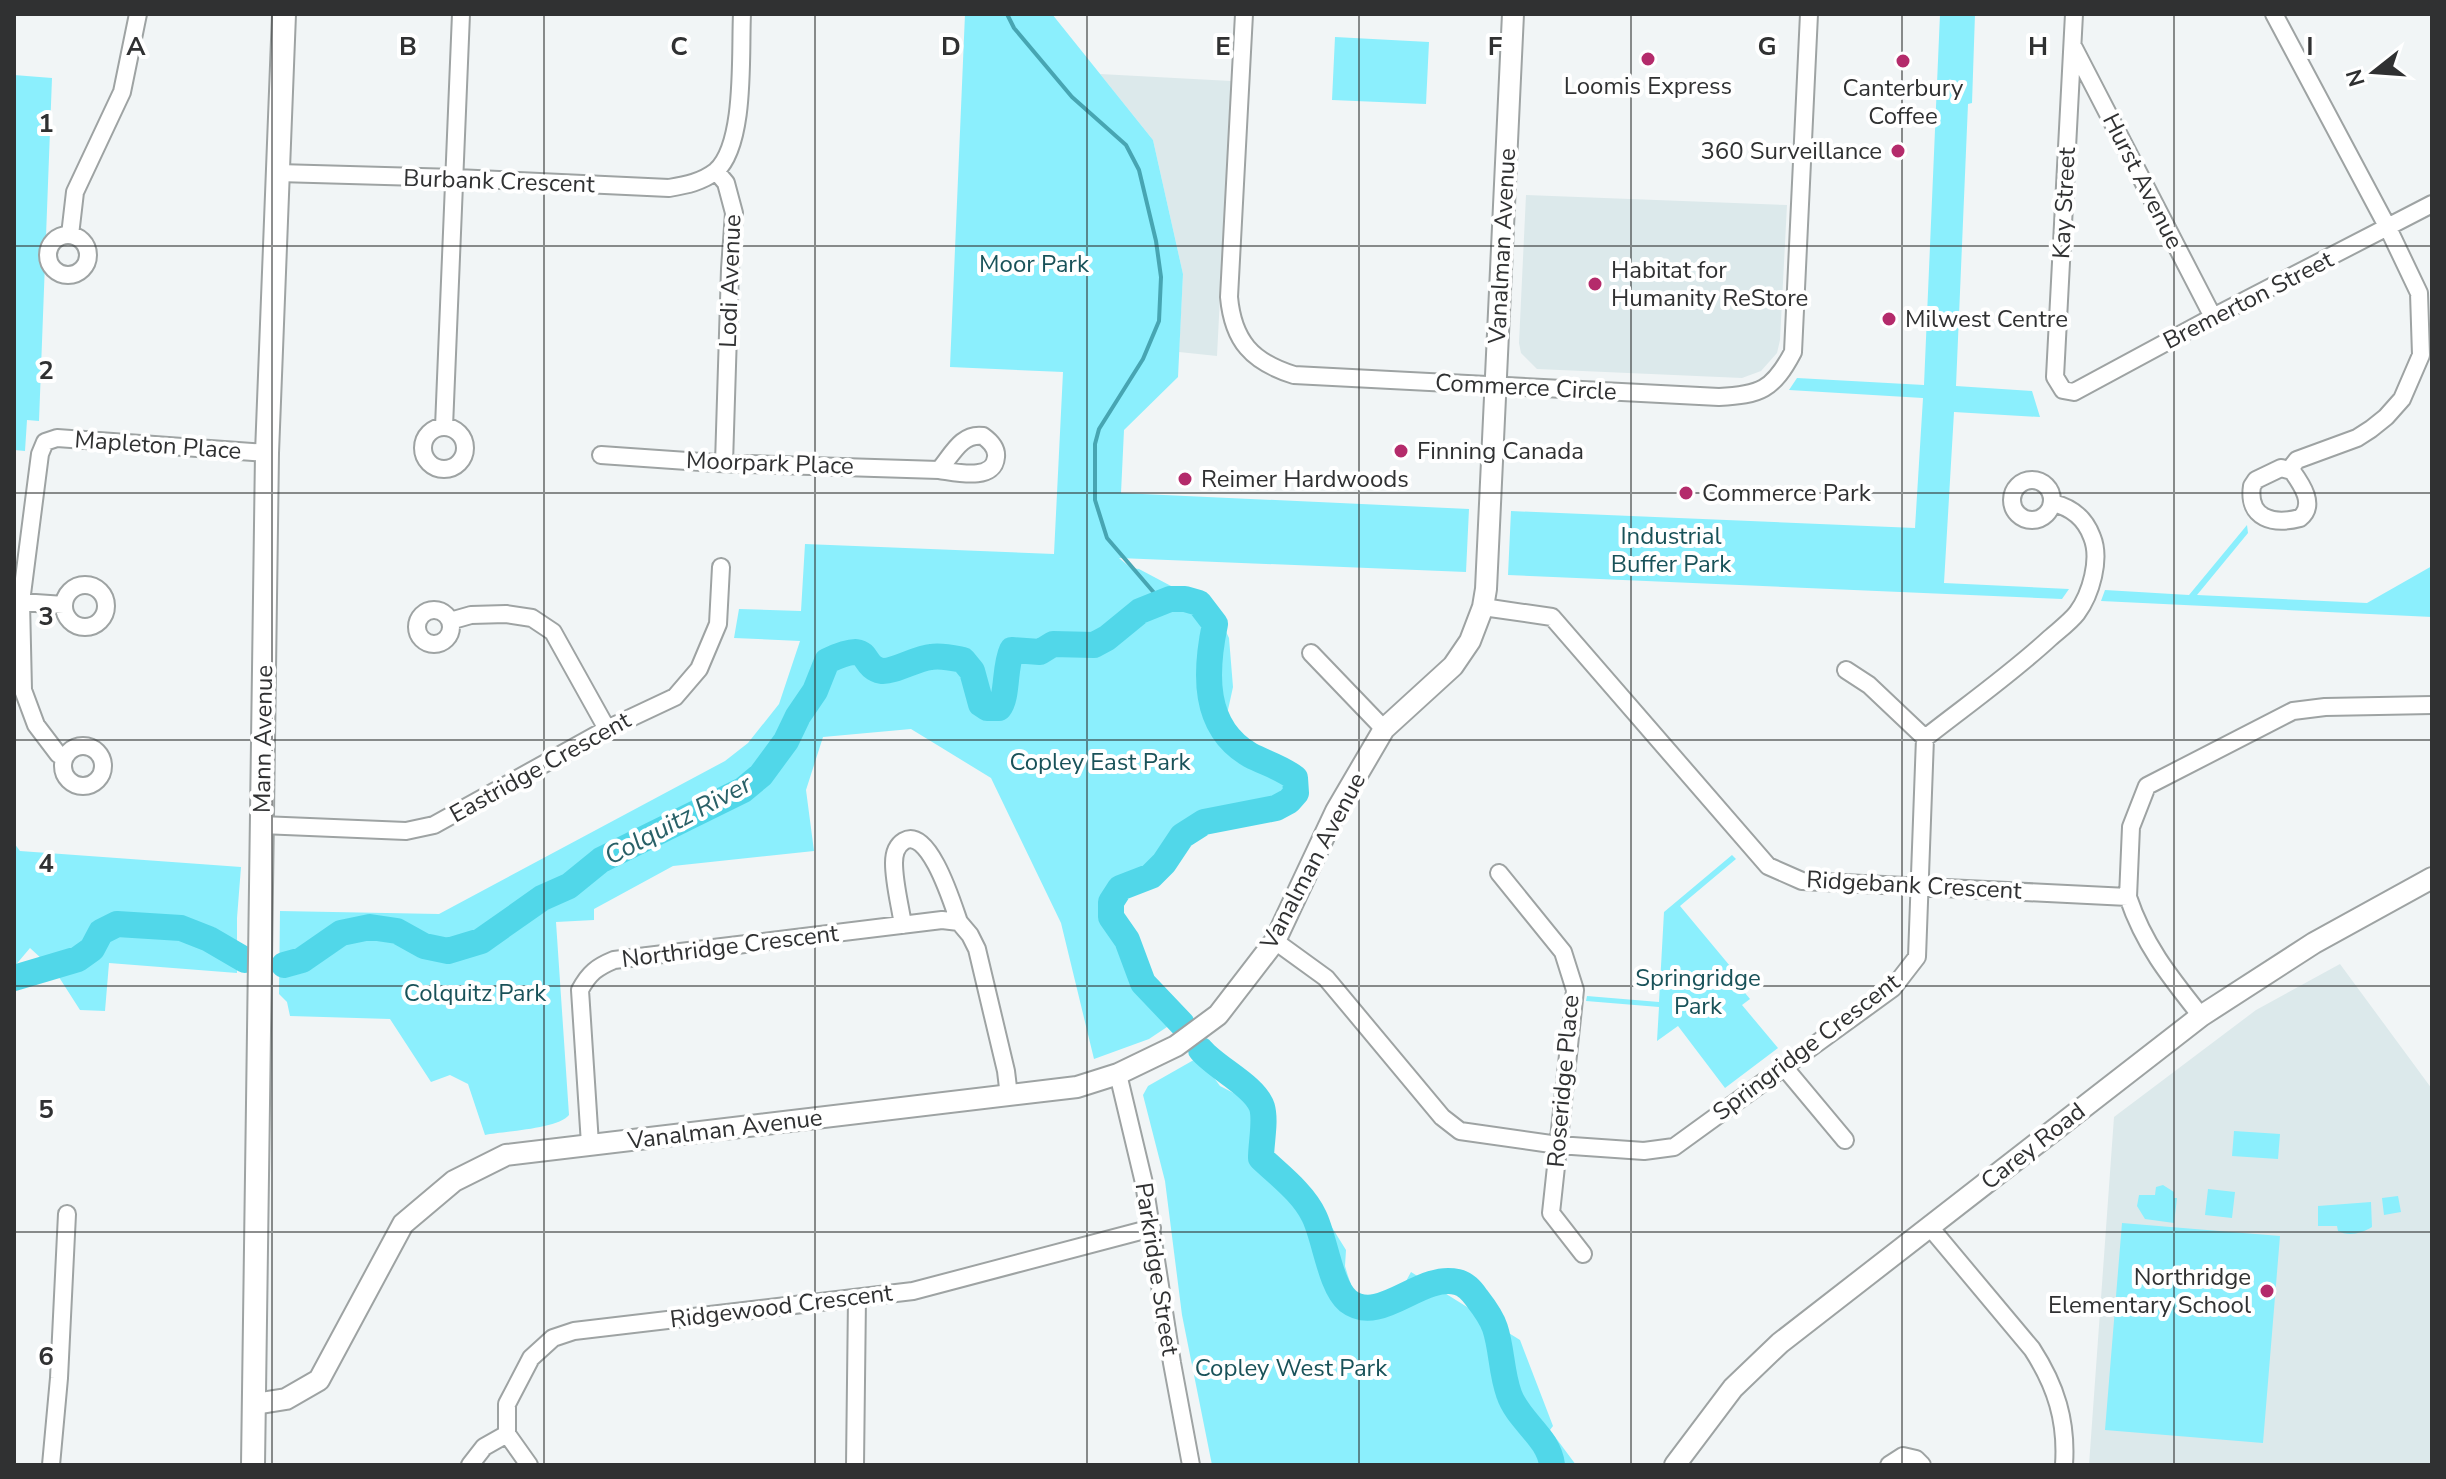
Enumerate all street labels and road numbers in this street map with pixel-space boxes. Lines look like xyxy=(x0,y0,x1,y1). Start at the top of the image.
street label: Hurst Avenue xyxy=(2095,108,2191,254)
street label: Kay Street xyxy=(2045,146,2083,260)
street label: Vanalman Avenue xyxy=(1481,147,1523,346)
street label: Burbank Crescent xyxy=(403,162,596,200)
street label: Lodi Avenue xyxy=(712,214,748,348)
street label: Bremerton Street xyxy=(2157,243,2339,357)
street label: Commerce Circle xyxy=(1434,366,1618,408)
street label: Mapleton Place xyxy=(74,423,242,467)
street label: Moorpark Place xyxy=(686,444,854,482)
street label: Mann Avenue xyxy=(246,665,280,813)
street label: Eastridge Crescent xyxy=(444,704,637,830)
street label: Vanalman Avenue xyxy=(1252,767,1373,956)
street label: Ridgebank Crescent xyxy=(1806,863,2023,907)
street label: Northridge Crescent xyxy=(620,917,841,975)
street label: Springridge Crescent xyxy=(1706,966,1906,1128)
street label: Roseridge Place xyxy=(1540,993,1586,1169)
street label: Carey Road xyxy=(1974,1095,2092,1197)
street label: Vanalman Avenue xyxy=(625,1101,824,1157)
street label: Parkridge Street xyxy=(1128,1180,1187,1358)
street label: Ridgewood Crescent xyxy=(668,1276,895,1336)

